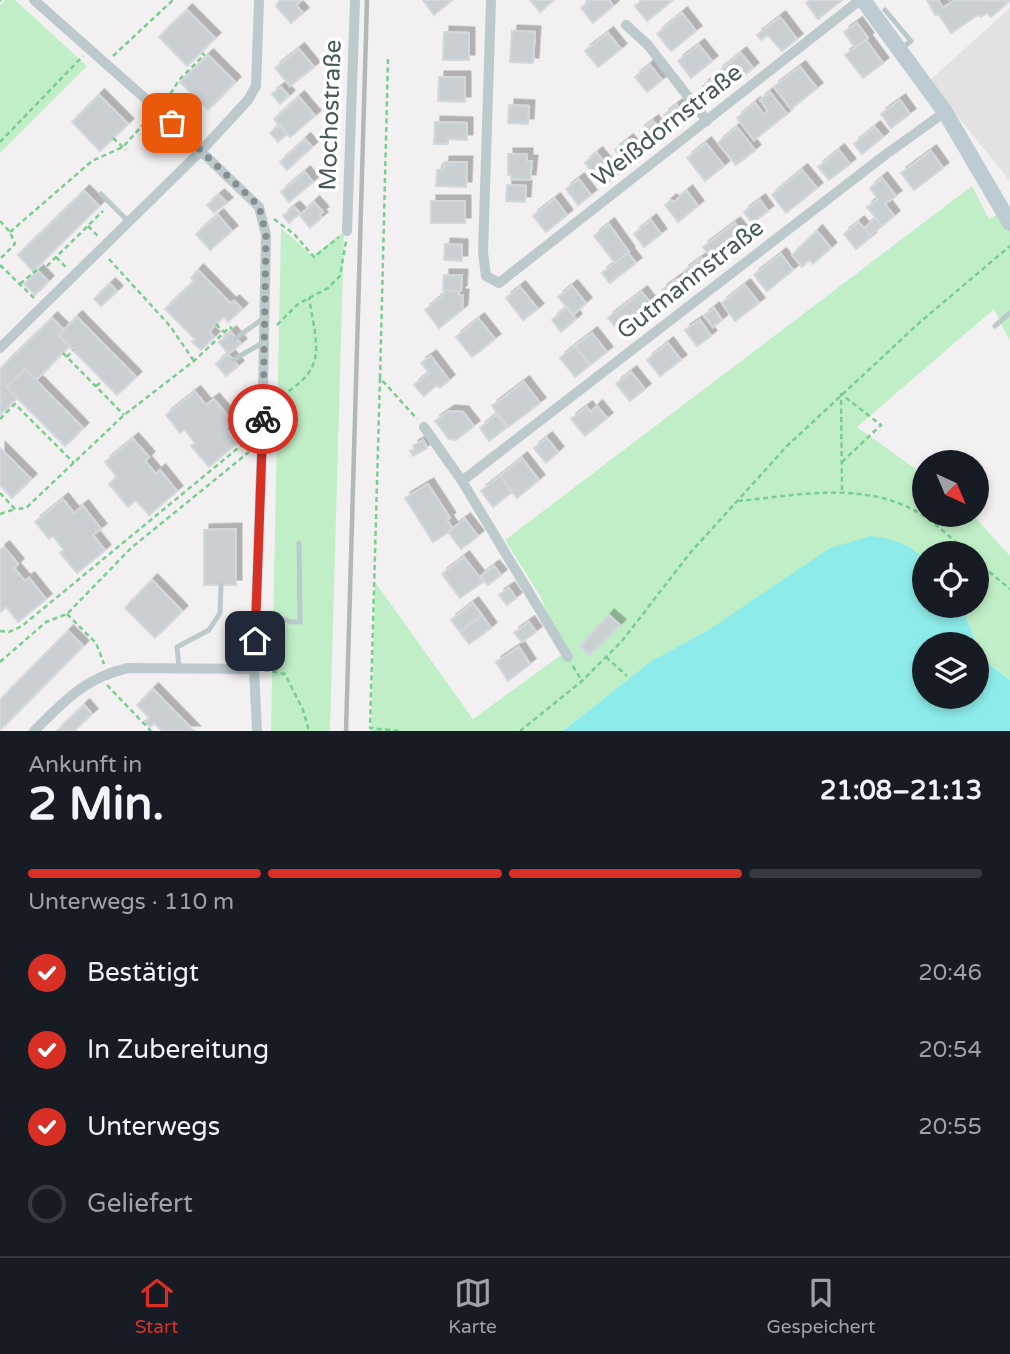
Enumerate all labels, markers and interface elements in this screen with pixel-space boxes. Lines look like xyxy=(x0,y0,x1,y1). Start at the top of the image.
street label: Mochostraße xyxy=(313,39,348,191)
street label: Weißdornstraße xyxy=(587,58,748,193)
pin xyxy=(142,93,202,153)
icon: bag xyxy=(153,104,191,142)
street label: Gutmannstraße xyxy=(611,213,769,346)
courier xyxy=(228,384,298,454)
icon: bike xyxy=(244,400,282,438)
north arrow xyxy=(912,450,989,527)
map controls xyxy=(912,450,989,709)
button: locate xyxy=(912,541,989,618)
pin xyxy=(225,611,285,671)
icon: home xyxy=(236,622,274,660)
button: layers xyxy=(912,632,989,709)
text: Ankunft in xyxy=(28,751,142,779)
text: 21:08–21:13 xyxy=(820,775,982,806)
text: 2 Min. xyxy=(28,777,164,832)
text: Unterwegs · 110 m xyxy=(28,888,234,916)
icon: check xyxy=(28,954,66,992)
text: Bestätigt xyxy=(87,957,199,988)
text: 20:46 xyxy=(918,959,982,987)
icon: check xyxy=(28,1031,66,1069)
text: In Zubereitung xyxy=(87,1034,269,1065)
text: 20:54 xyxy=(918,1036,982,1064)
icon: check xyxy=(28,1108,66,1146)
text: Unterwegs xyxy=(87,1111,220,1142)
text: 20:55 xyxy=(918,1113,982,1141)
text: Geliefert xyxy=(87,1188,193,1219)
tab: Start xyxy=(135,1274,179,1338)
tab: Karte xyxy=(448,1274,497,1338)
tab: Gespeichert xyxy=(766,1274,875,1338)

